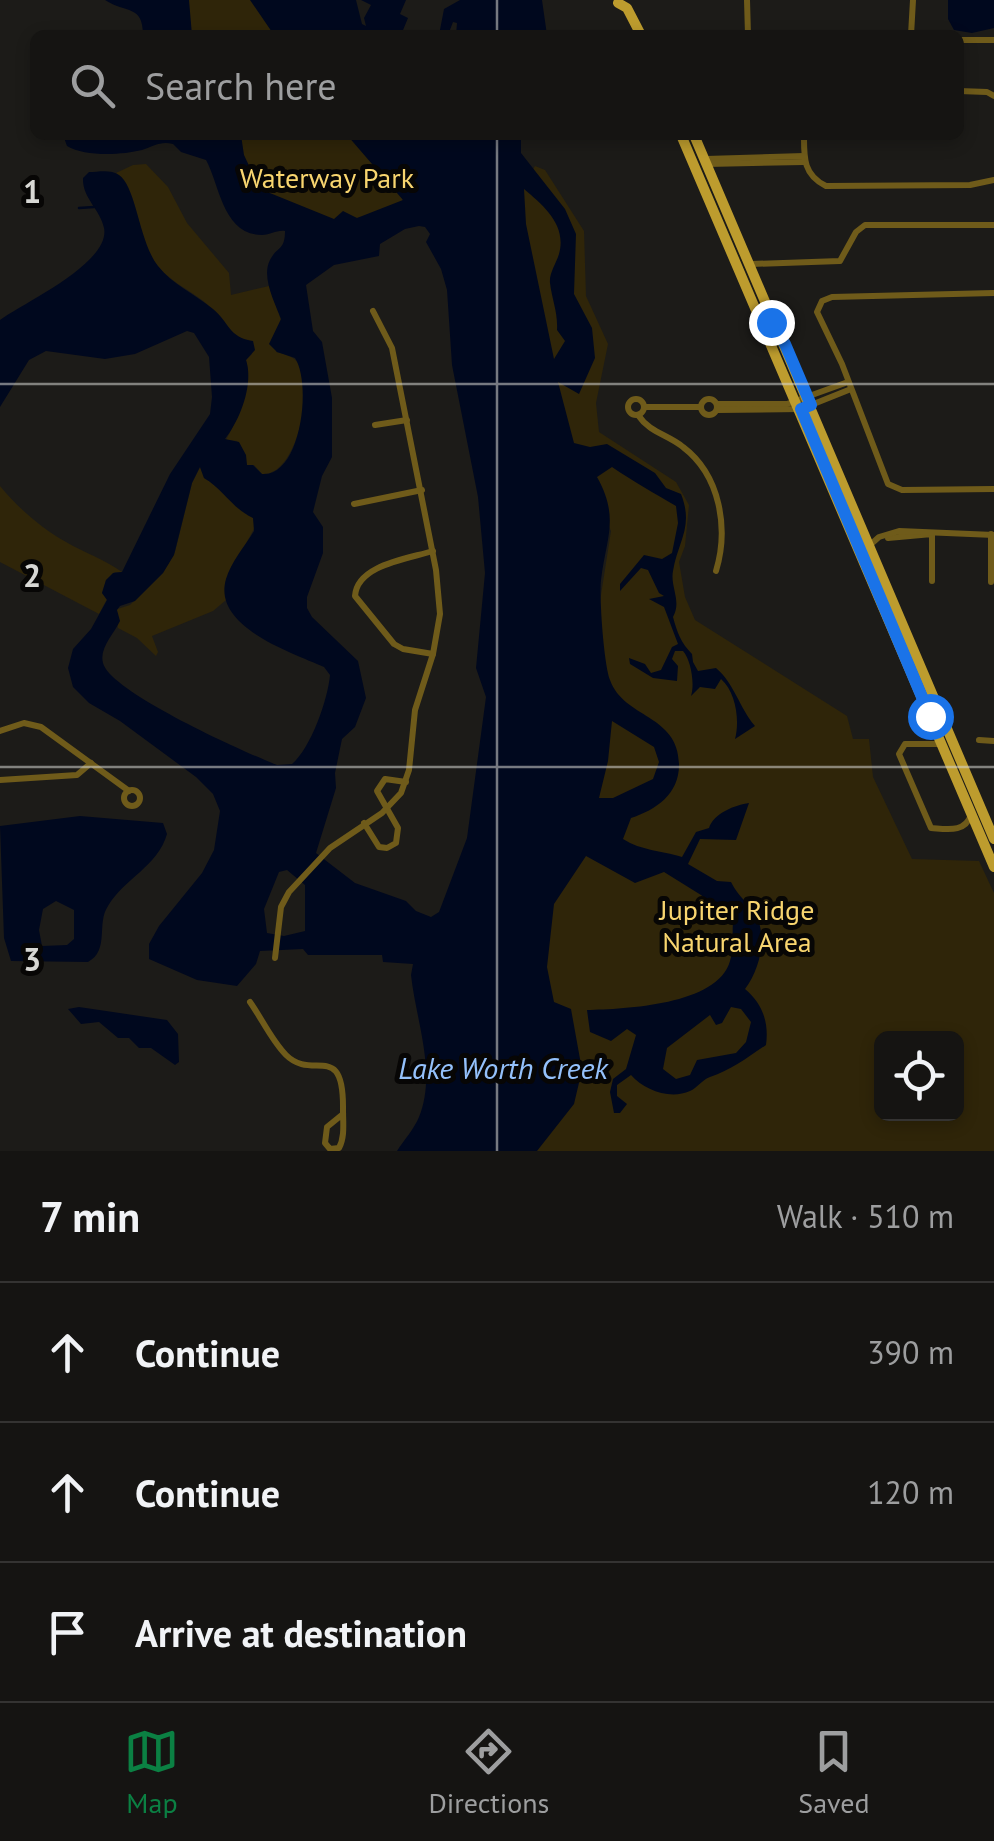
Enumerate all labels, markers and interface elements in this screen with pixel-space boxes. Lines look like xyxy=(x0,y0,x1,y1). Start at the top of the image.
search box xyxy=(30,30,964,140)
icon: search xyxy=(65,58,120,113)
text: Search here xyxy=(145,61,337,110)
park label: Waterway Park xyxy=(240,159,415,196)
text: 1 xyxy=(23,170,41,212)
route end xyxy=(749,300,795,346)
text: 2 xyxy=(23,554,41,596)
route start xyxy=(908,694,954,740)
park label: Jupiter Ridge Natural Area xyxy=(659,891,814,960)
text: 3 xyxy=(23,938,41,980)
map controls xyxy=(874,1031,964,1121)
button: locate xyxy=(874,1031,964,1121)
water label: Lake Worth Creek xyxy=(398,1048,609,1087)
text: 7 min xyxy=(40,1189,140,1244)
text: Walk · 510 m xyxy=(777,1195,954,1237)
icon: ahead xyxy=(40,1325,95,1380)
text: Continue xyxy=(135,1328,280,1377)
text: 390 m xyxy=(867,1331,954,1373)
icon: ahead xyxy=(40,1465,95,1520)
text: Continue xyxy=(135,1468,280,1517)
text: 120 m xyxy=(867,1471,954,1513)
icon: arrive xyxy=(40,1605,95,1660)
text: Arrive at destination xyxy=(135,1608,467,1657)
tab: Map xyxy=(124,1724,179,1821)
tab: Directions xyxy=(428,1724,549,1821)
tab: Saved xyxy=(798,1724,870,1821)

